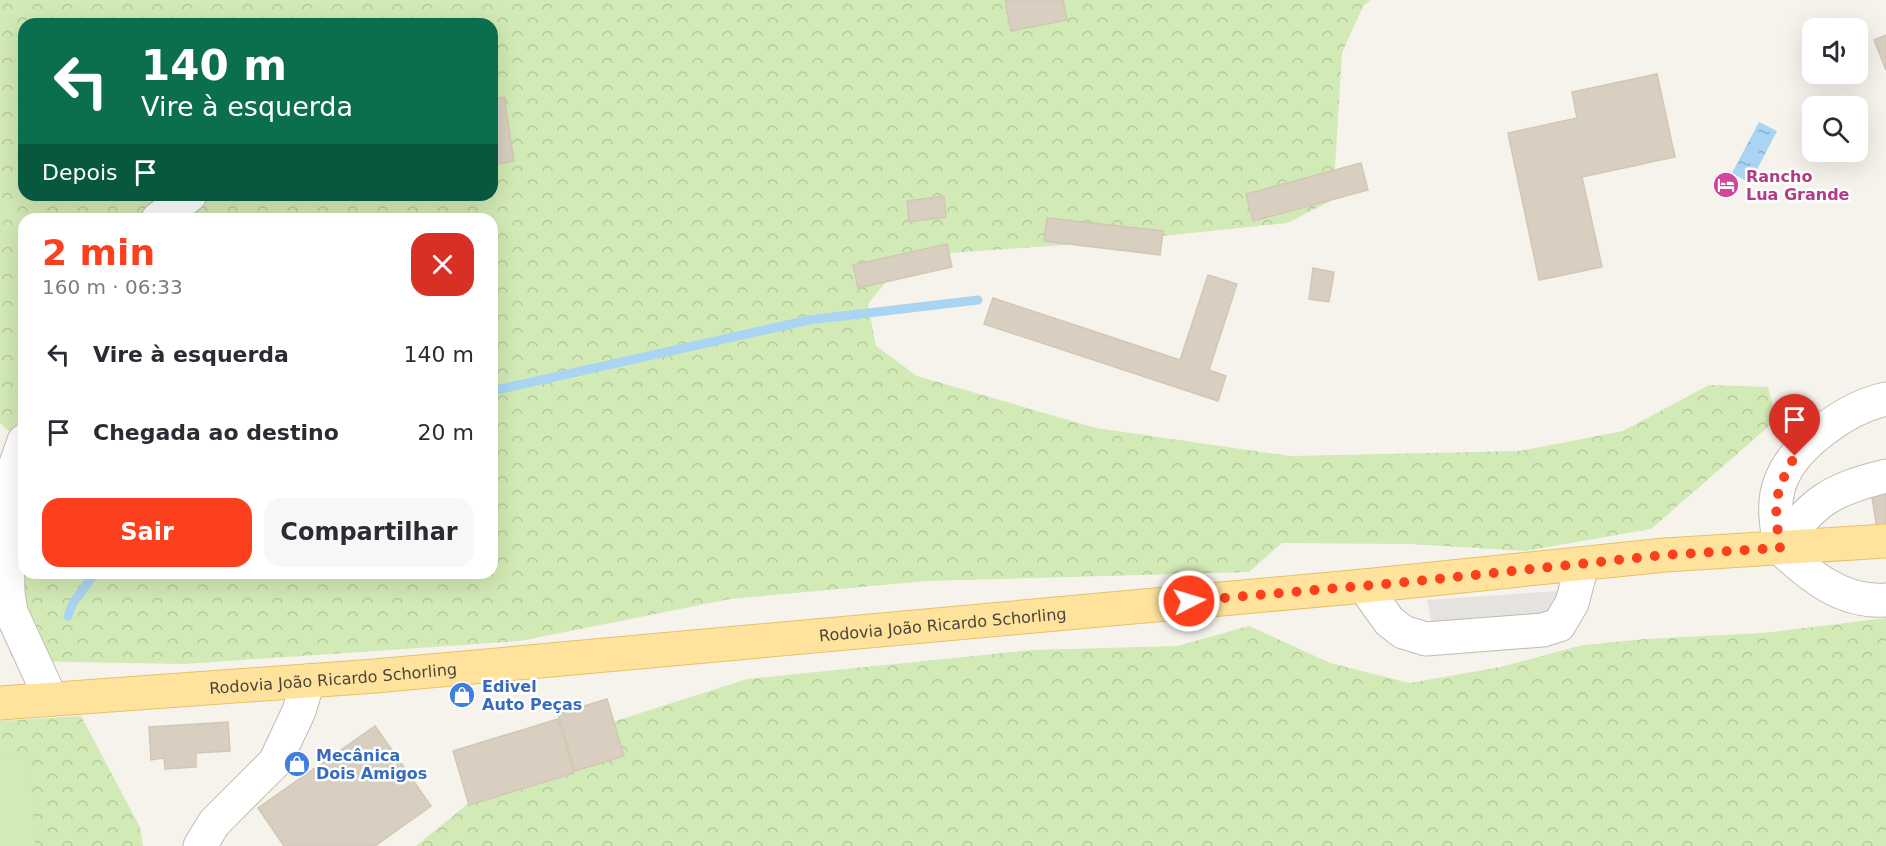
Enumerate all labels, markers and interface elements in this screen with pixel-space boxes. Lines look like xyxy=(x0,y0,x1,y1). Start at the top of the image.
map controls xyxy=(1802,18,1868,162)
button: sound xyxy=(1802,18,1868,84)
text: 140 m xyxy=(141,41,287,90)
icon: left xyxy=(42,42,120,120)
text: Vire à esquerda xyxy=(141,91,353,122)
button: search xyxy=(1802,96,1868,162)
icon: arrive xyxy=(129,156,162,189)
text: Depois xyxy=(42,160,117,185)
place label: Rancho Lua Grande xyxy=(1746,167,1850,204)
hotel icon: Rancho Lua Grande xyxy=(1711,170,1741,200)
text: 2 min xyxy=(42,232,155,273)
button: close xyxy=(411,233,474,296)
text: 160 m · 06:33 xyxy=(42,275,183,299)
icon: left xyxy=(42,338,75,371)
text: Vire à esquerda xyxy=(93,342,289,367)
text: 140 m xyxy=(404,342,474,367)
pin xyxy=(1769,394,1820,456)
icon: arrive xyxy=(1778,403,1811,436)
icon: arrive xyxy=(42,416,75,449)
text: Chegada ao destino xyxy=(93,420,339,445)
text: 20 m xyxy=(418,420,474,445)
button: Sair xyxy=(42,498,252,567)
button: Compartilhar xyxy=(264,498,474,567)
position arrow xyxy=(1157,569,1221,633)
street label: Rodovia João Ricardo Schorling xyxy=(818,604,1067,645)
street label: Rodovia João Ricardo Schorling xyxy=(209,659,458,697)
place label: Edivel Auto Peças xyxy=(482,677,582,714)
shop icon: Edivel Auto Peças xyxy=(447,680,477,710)
place label: Mecânica Dois Amigos xyxy=(316,746,427,783)
shop icon: Mecânica Dois Amigos xyxy=(282,749,312,779)

